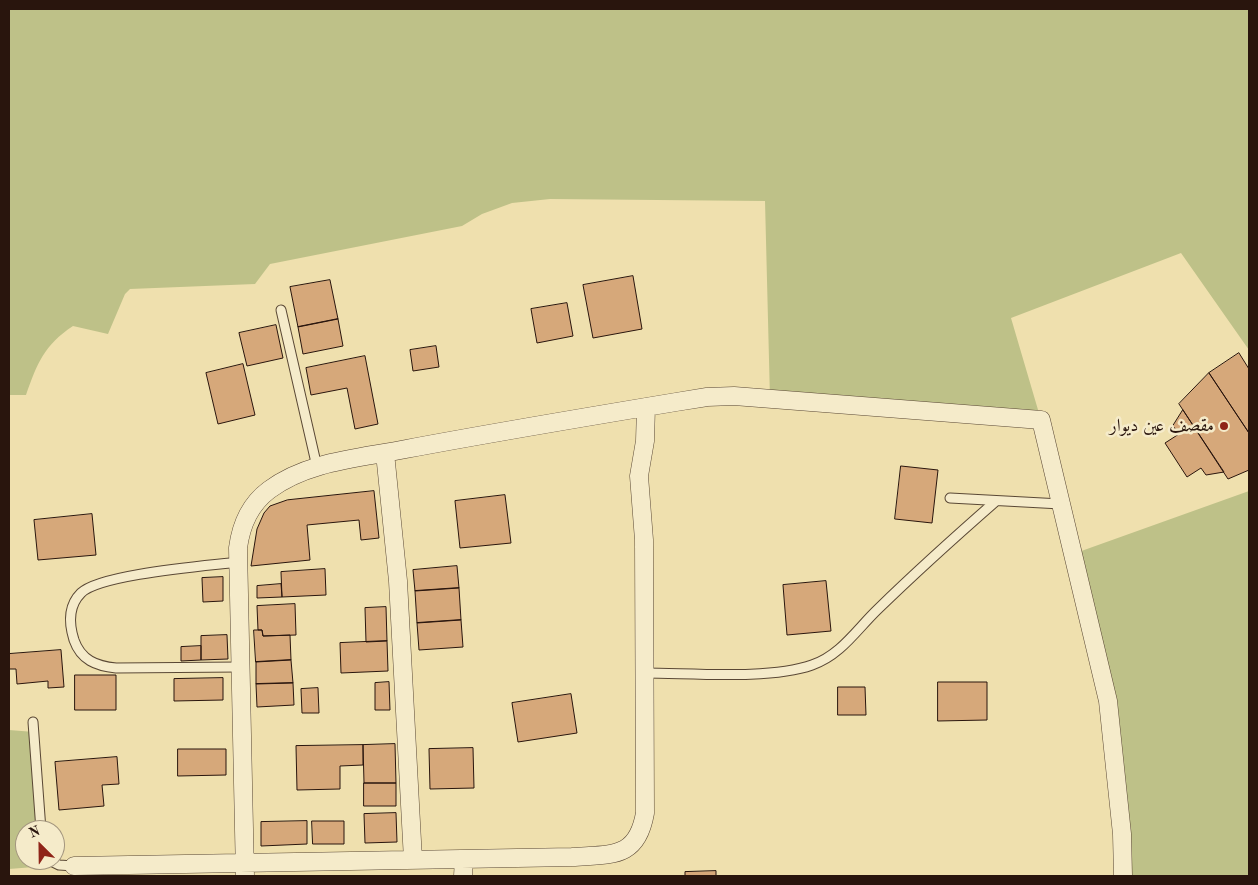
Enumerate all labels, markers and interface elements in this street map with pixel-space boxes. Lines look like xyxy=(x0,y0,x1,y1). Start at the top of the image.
place label: مقصف عين ديوار xyxy=(1110,415,1214,437)
marker: مقصف عين ديوار xyxy=(1218,420,1230,432)
north arrow xyxy=(15,820,65,870)
text: N xyxy=(27,824,42,841)

